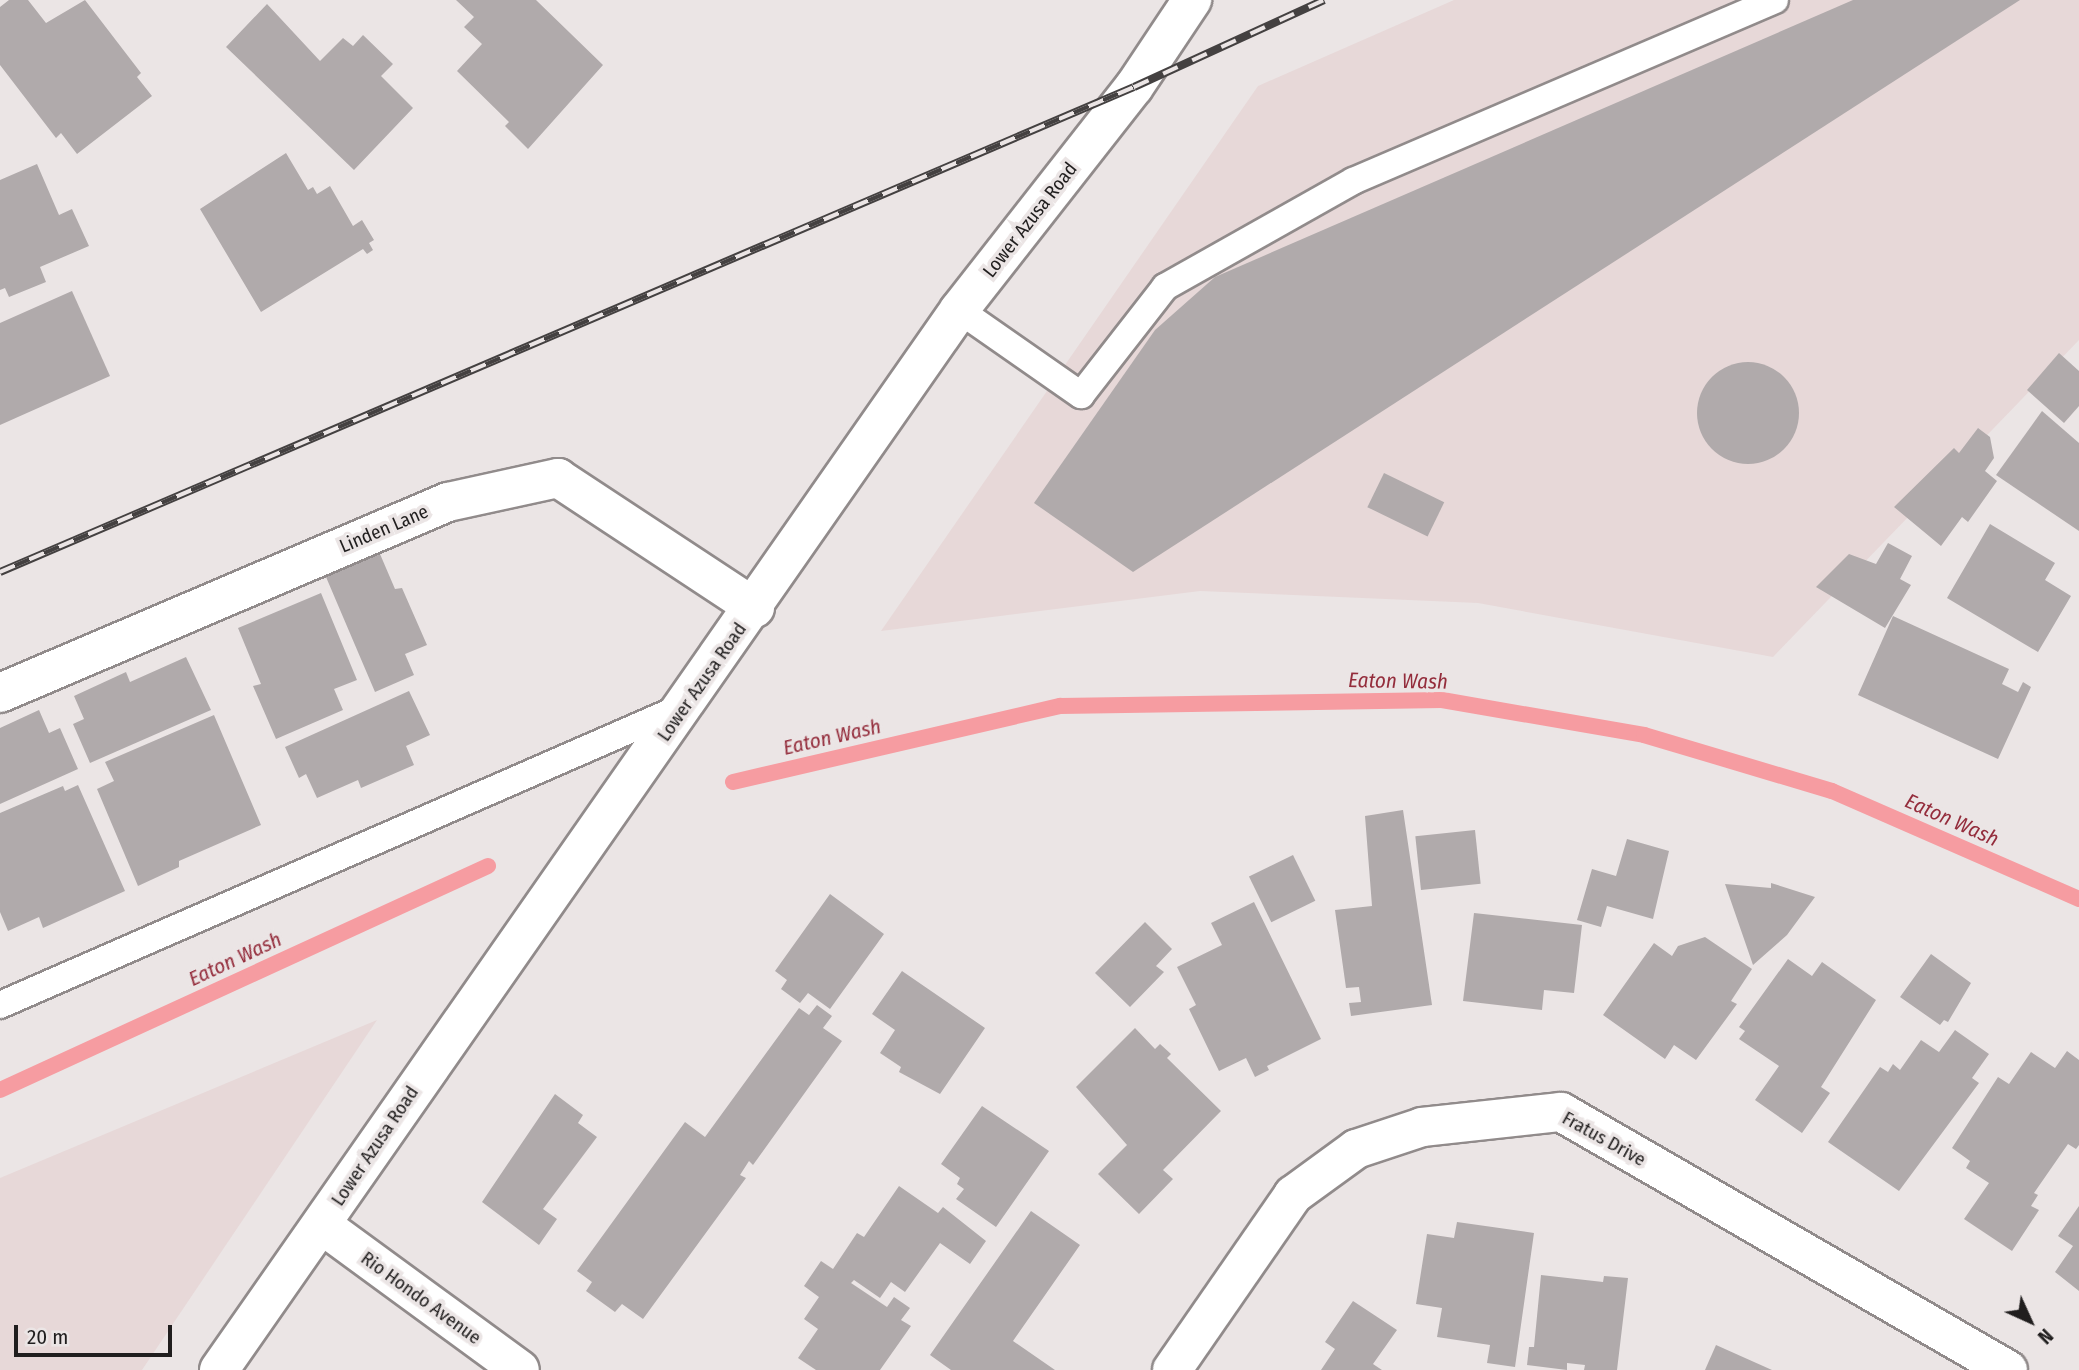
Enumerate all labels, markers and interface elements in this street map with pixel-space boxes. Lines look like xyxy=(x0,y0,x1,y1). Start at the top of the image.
street label: Lower Azusa Road xyxy=(978,158,1082,282)
street label: Linden Lane xyxy=(336,500,432,558)
street label: Lower Azusa Road xyxy=(653,618,751,746)
water label: Eaton Wash xyxy=(1348,668,1448,694)
water label: Eaton Wash xyxy=(781,713,883,761)
water label: Eaton Wash xyxy=(1901,788,2003,852)
water label: Eaton Wash xyxy=(184,926,286,992)
street label: Lower Azusa Road xyxy=(327,1082,423,1210)
street label: Fratus Drive xyxy=(1558,1107,1650,1171)
street label: Rio Hondo Avenue xyxy=(357,1247,485,1349)
north arrow xyxy=(1995,1286,2065,1356)
scale bar xyxy=(18,1310,175,1354)
text: 20 m xyxy=(27,1324,68,1350)
text: N xyxy=(2033,1324,2057,1348)

